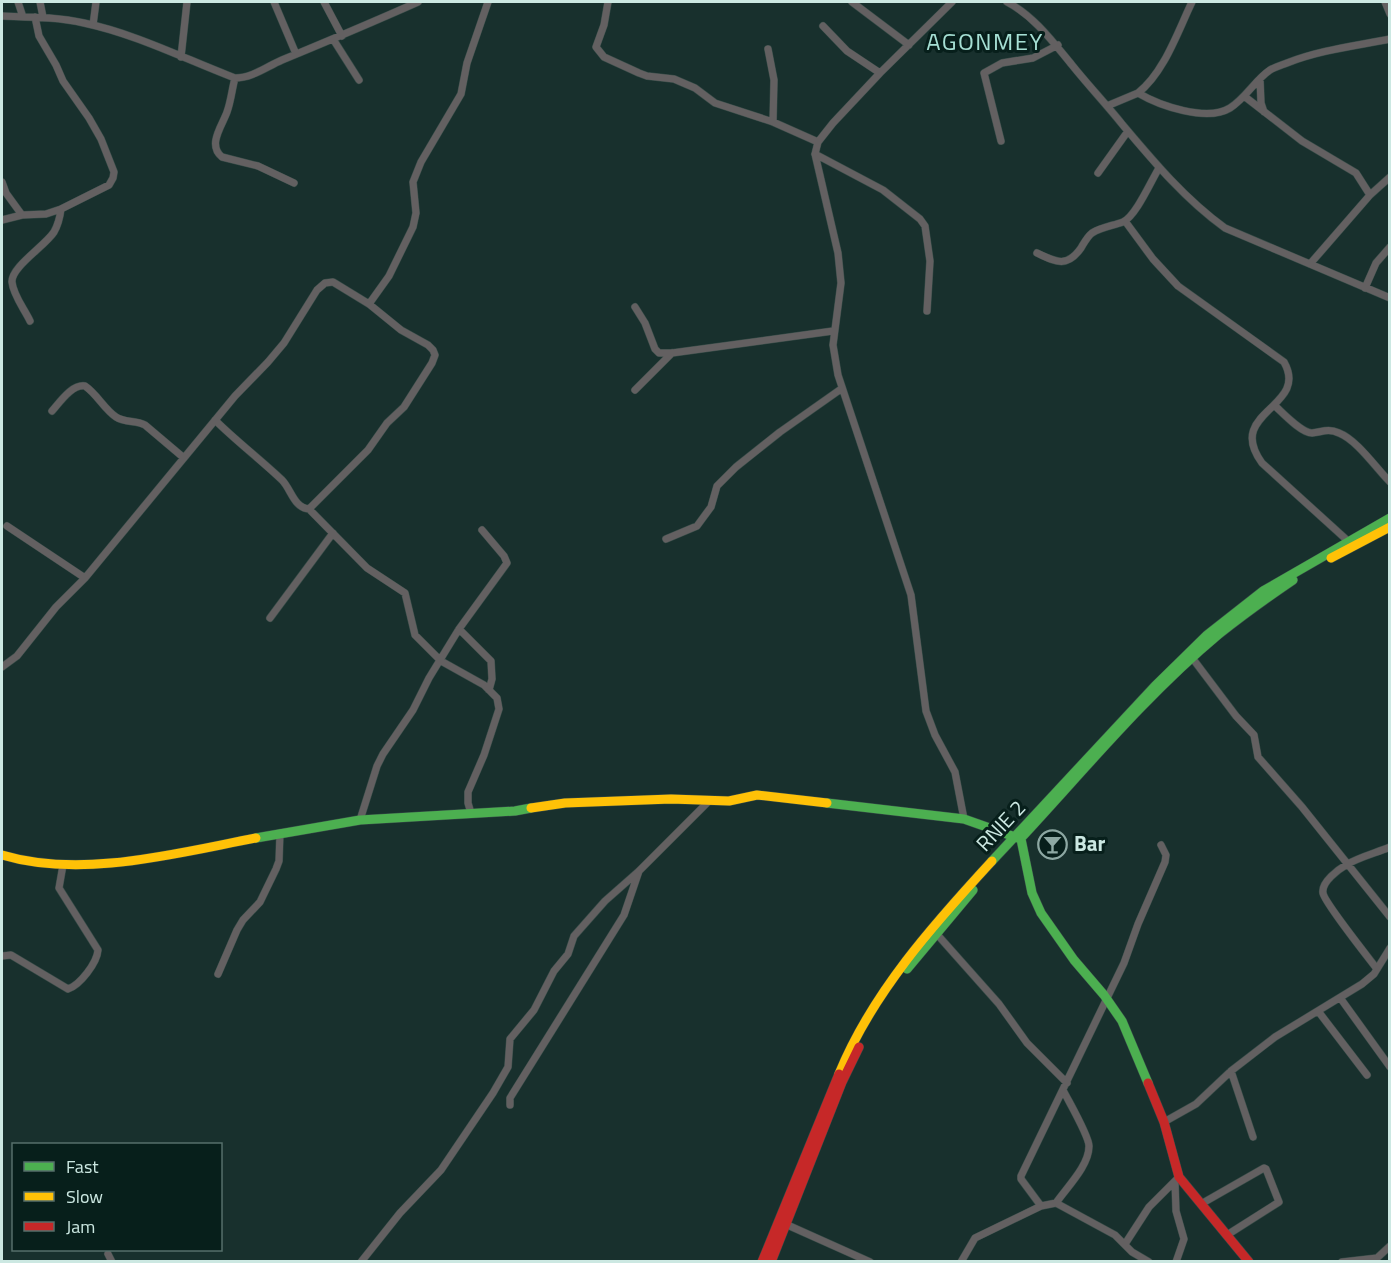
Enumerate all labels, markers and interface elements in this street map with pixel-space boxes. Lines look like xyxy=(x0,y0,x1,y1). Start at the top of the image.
district label: AGONMEY xyxy=(926,23,1044,59)
street label: RNIE 2 xyxy=(968,792,1033,858)
place label: Bar xyxy=(1074,827,1106,859)
bar icon: Bar xyxy=(1037,828,1069,860)
legend xyxy=(12,1143,222,1251)
text: Fast xyxy=(66,1153,99,1180)
text: Slow xyxy=(66,1183,103,1210)
text: Jam xyxy=(66,1213,95,1240)

